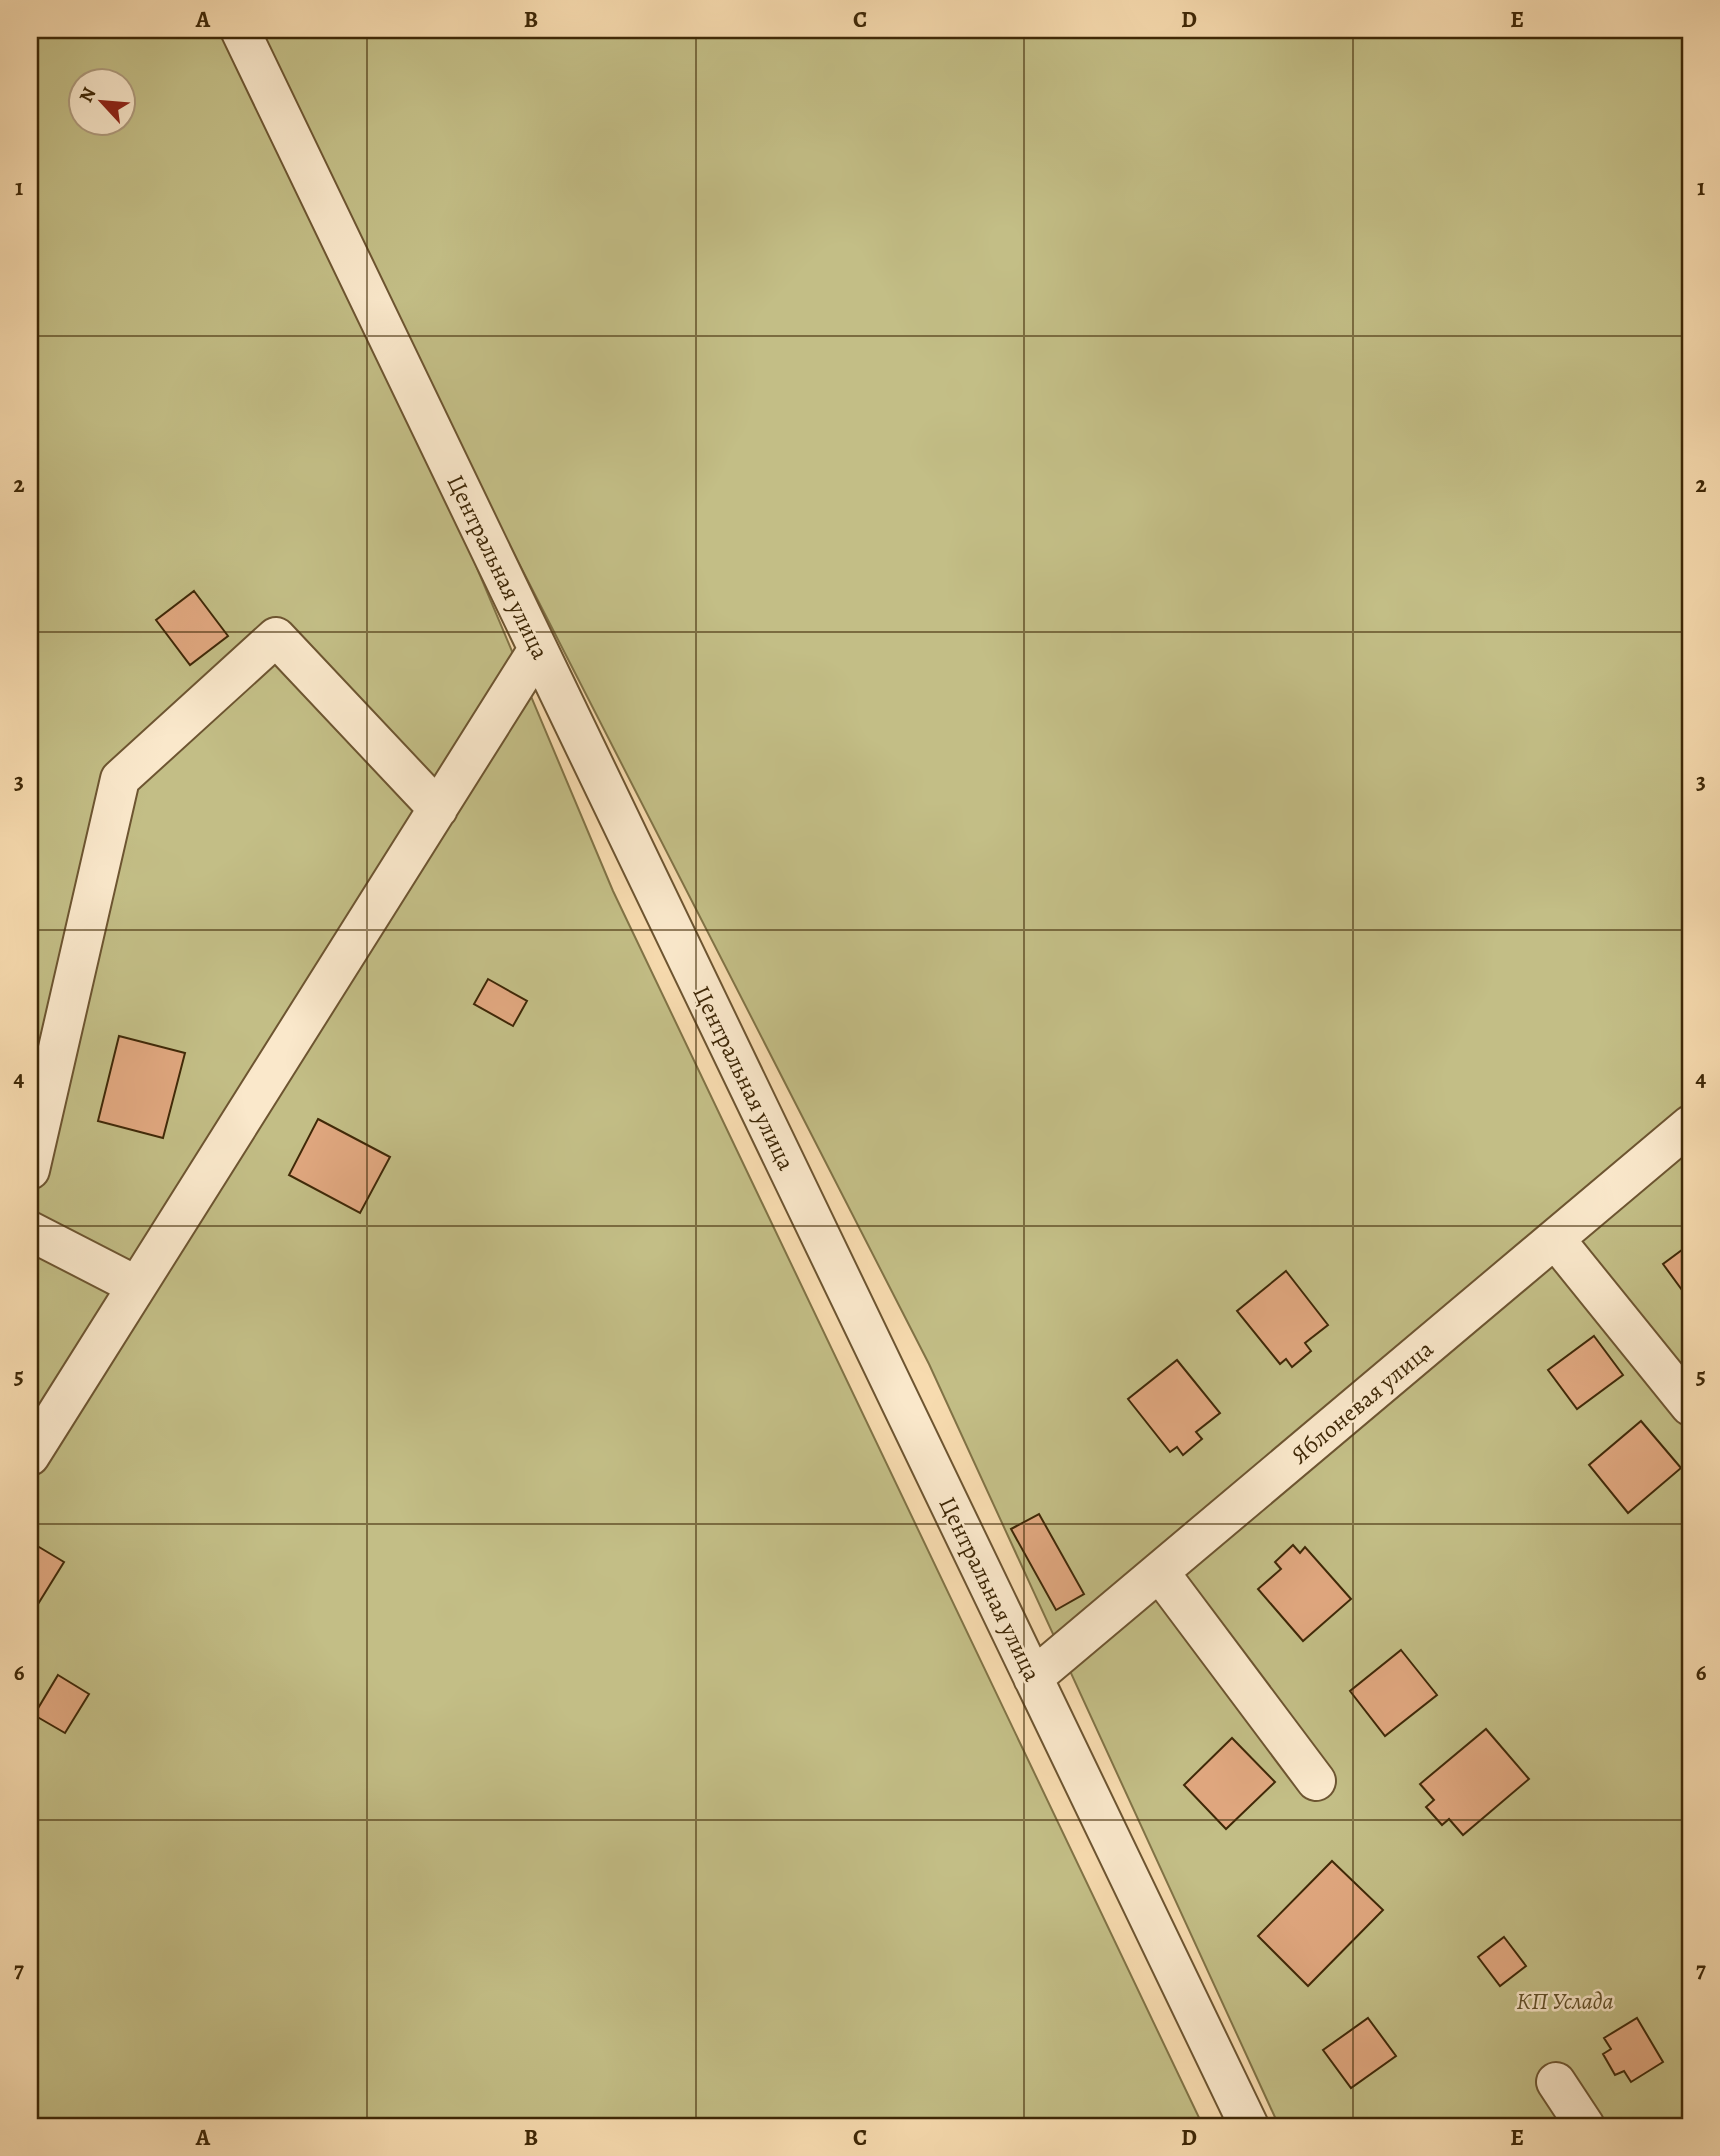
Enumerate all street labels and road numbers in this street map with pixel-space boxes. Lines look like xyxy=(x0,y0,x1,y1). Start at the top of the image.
street label: Центральная улица xyxy=(439,469,557,665)
street label: Центральная улица xyxy=(685,980,803,1176)
street label: Яблоневая улица xyxy=(1284,1333,1440,1471)
street label: Центральная улица xyxy=(931,1491,1049,1687)

